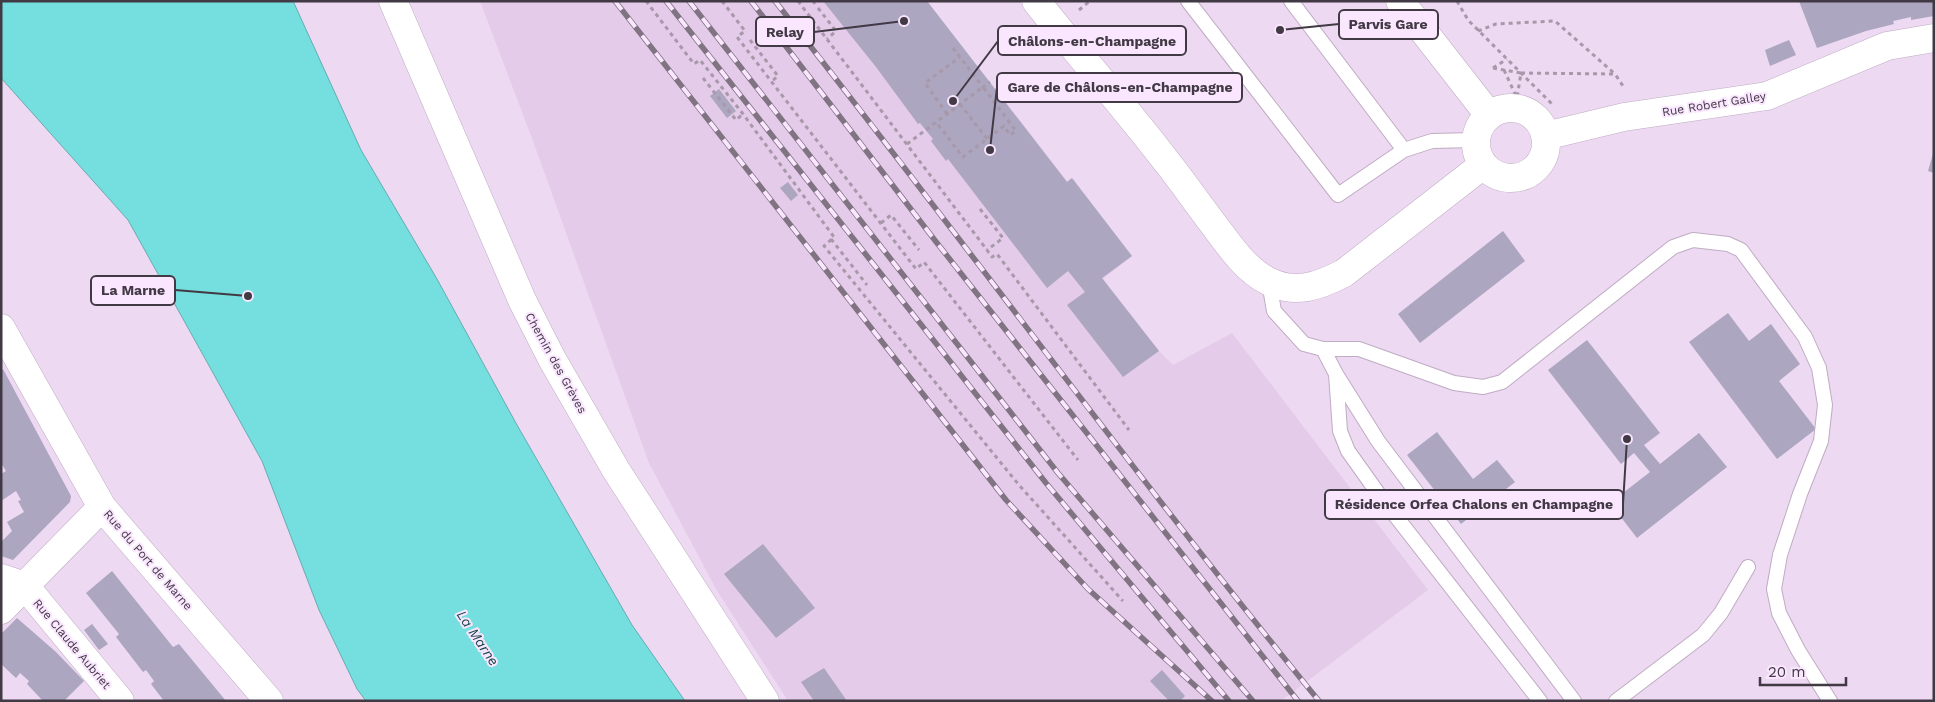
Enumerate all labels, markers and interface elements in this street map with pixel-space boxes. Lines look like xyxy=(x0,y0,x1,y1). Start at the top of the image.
callout: Parvis Gare xyxy=(1339,10,1438,39)
text: Parvis Gare xyxy=(1348,16,1428,32)
callout: Relay xyxy=(756,17,814,46)
text: Relay xyxy=(766,24,804,40)
callout: Châlons-en-Champagne xyxy=(998,26,1186,55)
text: Châlons-en-Champagne xyxy=(1008,33,1176,49)
callout: Gare de Châlons-en-Champagne xyxy=(997,73,1242,102)
text: Gare de Châlons-en-Champagne xyxy=(1007,79,1233,95)
street label: Rue Robert Galley xyxy=(1661,89,1768,119)
callout: La Marne xyxy=(91,276,175,305)
text: La Marne xyxy=(101,282,165,298)
street label: Chemin des Grèves xyxy=(522,310,590,416)
callout: Résidence Orfea Chalons en Champagne xyxy=(1325,490,1623,519)
text: Résidence Orfea Chalons en Champagne xyxy=(1335,496,1613,512)
street label: Rue du Port de Marne xyxy=(101,507,195,613)
street label: Rue Claude Aubriet xyxy=(30,596,114,692)
water label: La Marne xyxy=(454,607,502,669)
scale bar xyxy=(1760,654,1846,686)
text: 20 m xyxy=(1768,663,1806,681)

